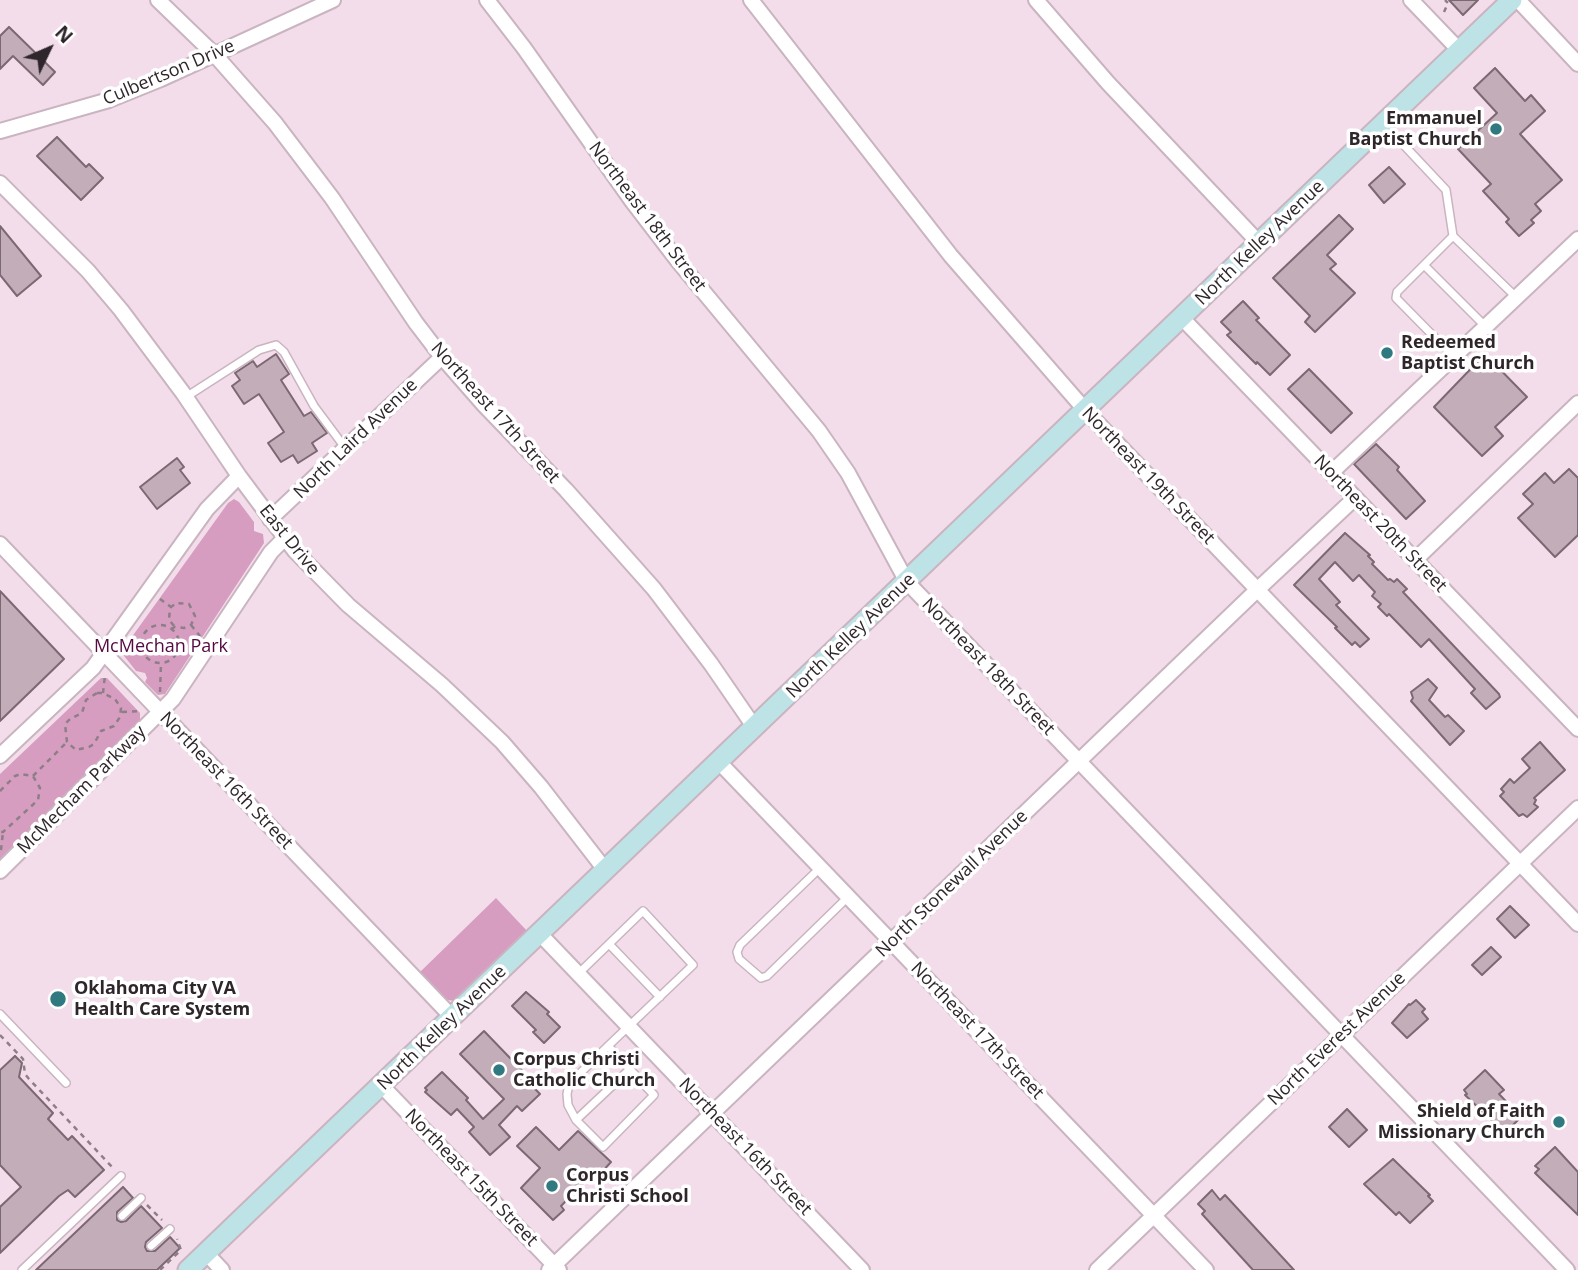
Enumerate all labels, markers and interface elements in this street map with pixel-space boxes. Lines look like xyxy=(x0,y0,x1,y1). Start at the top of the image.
north arrow xyxy=(14,14,84,84)
text: N xyxy=(49,20,79,49)
street label: Culbertson Drive xyxy=(100,36,238,110)
place label: Emmanuel Baptist Church xyxy=(1349,108,1482,150)
marker: Emmanuel Baptist Church xyxy=(1488,121,1504,137)
street label: Northeast 18th Street xyxy=(584,138,710,296)
street label: North Kelley Avenue xyxy=(1191,176,1329,310)
place label: Redeemed Baptist Church xyxy=(1401,332,1534,374)
street label: Northeast 17th Street xyxy=(426,338,564,488)
marker: Redeemed Baptist Church xyxy=(1379,345,1395,361)
street label: North Laird Avenue xyxy=(290,374,422,504)
street label: Northeast 19th Street xyxy=(1077,403,1219,549)
street label: Northeast 20th Street xyxy=(1309,451,1451,597)
street label: East Drive xyxy=(254,501,324,579)
street label: North Kelley Avenue xyxy=(782,569,920,703)
street label: Northeast 18th Street xyxy=(917,594,1059,740)
park label: McMechan Park xyxy=(94,636,228,658)
street label: Northeast 16th Street xyxy=(155,708,297,854)
street label: McMecham Parkway xyxy=(13,721,151,859)
street label: North Stonewall Avenue xyxy=(872,806,1032,962)
street label: Northeast 17th Street xyxy=(906,958,1048,1104)
street label: North Kelley Avenue xyxy=(373,961,511,1095)
street label: North Everest Avenue xyxy=(1264,968,1410,1110)
place label: Oklahoma City VA Health Care System xyxy=(74,978,250,1020)
marker: Oklahoma City VA Health Care System xyxy=(48,989,68,1009)
place label: Corpus Christi Catholic Church xyxy=(513,1049,655,1092)
marker: Corpus Christi Catholic Church xyxy=(491,1062,507,1078)
street label: Northeast 16th Street xyxy=(674,1074,816,1220)
place label: Shield of Faith Missionary Church xyxy=(1378,1101,1545,1144)
street label: Northeast 15th Street xyxy=(400,1105,542,1251)
marker: Shield of Faith Missionary Church xyxy=(1551,1114,1567,1130)
place label: Corpus Christi School xyxy=(566,1165,689,1208)
marker: Corpus Christi School xyxy=(544,1178,560,1194)

